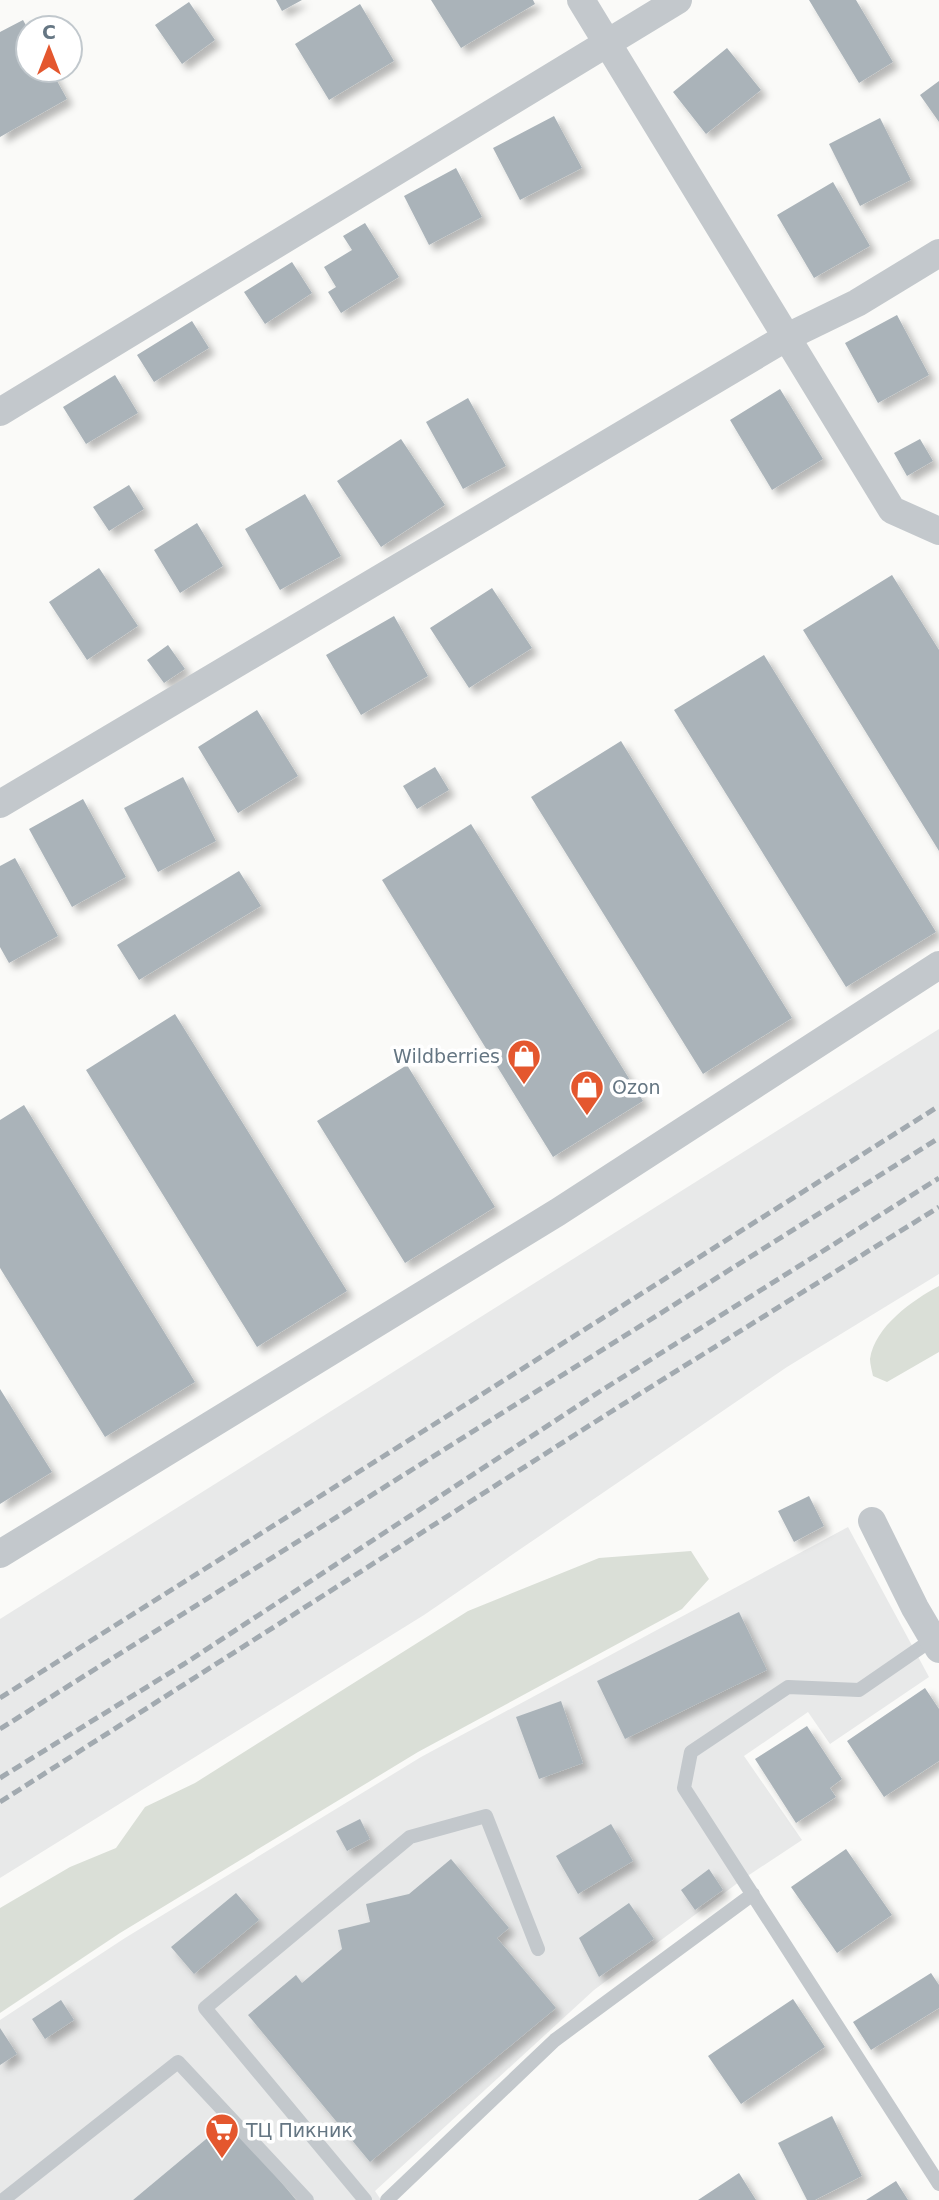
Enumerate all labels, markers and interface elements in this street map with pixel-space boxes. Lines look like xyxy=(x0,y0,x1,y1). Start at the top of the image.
north arrow xyxy=(14,14,84,84)
text: С xyxy=(42,21,56,43)
shop icon: Wildberries xyxy=(505,1037,543,1086)
place label: Wildberries xyxy=(393,1045,500,1067)
shop icon: Ozon xyxy=(568,1068,606,1117)
place label: Ozon xyxy=(612,1076,661,1098)
supermarket icon: ТЦ Пикник xyxy=(203,2111,241,2160)
place label: ТЦ Пикник xyxy=(245,2119,353,2141)

